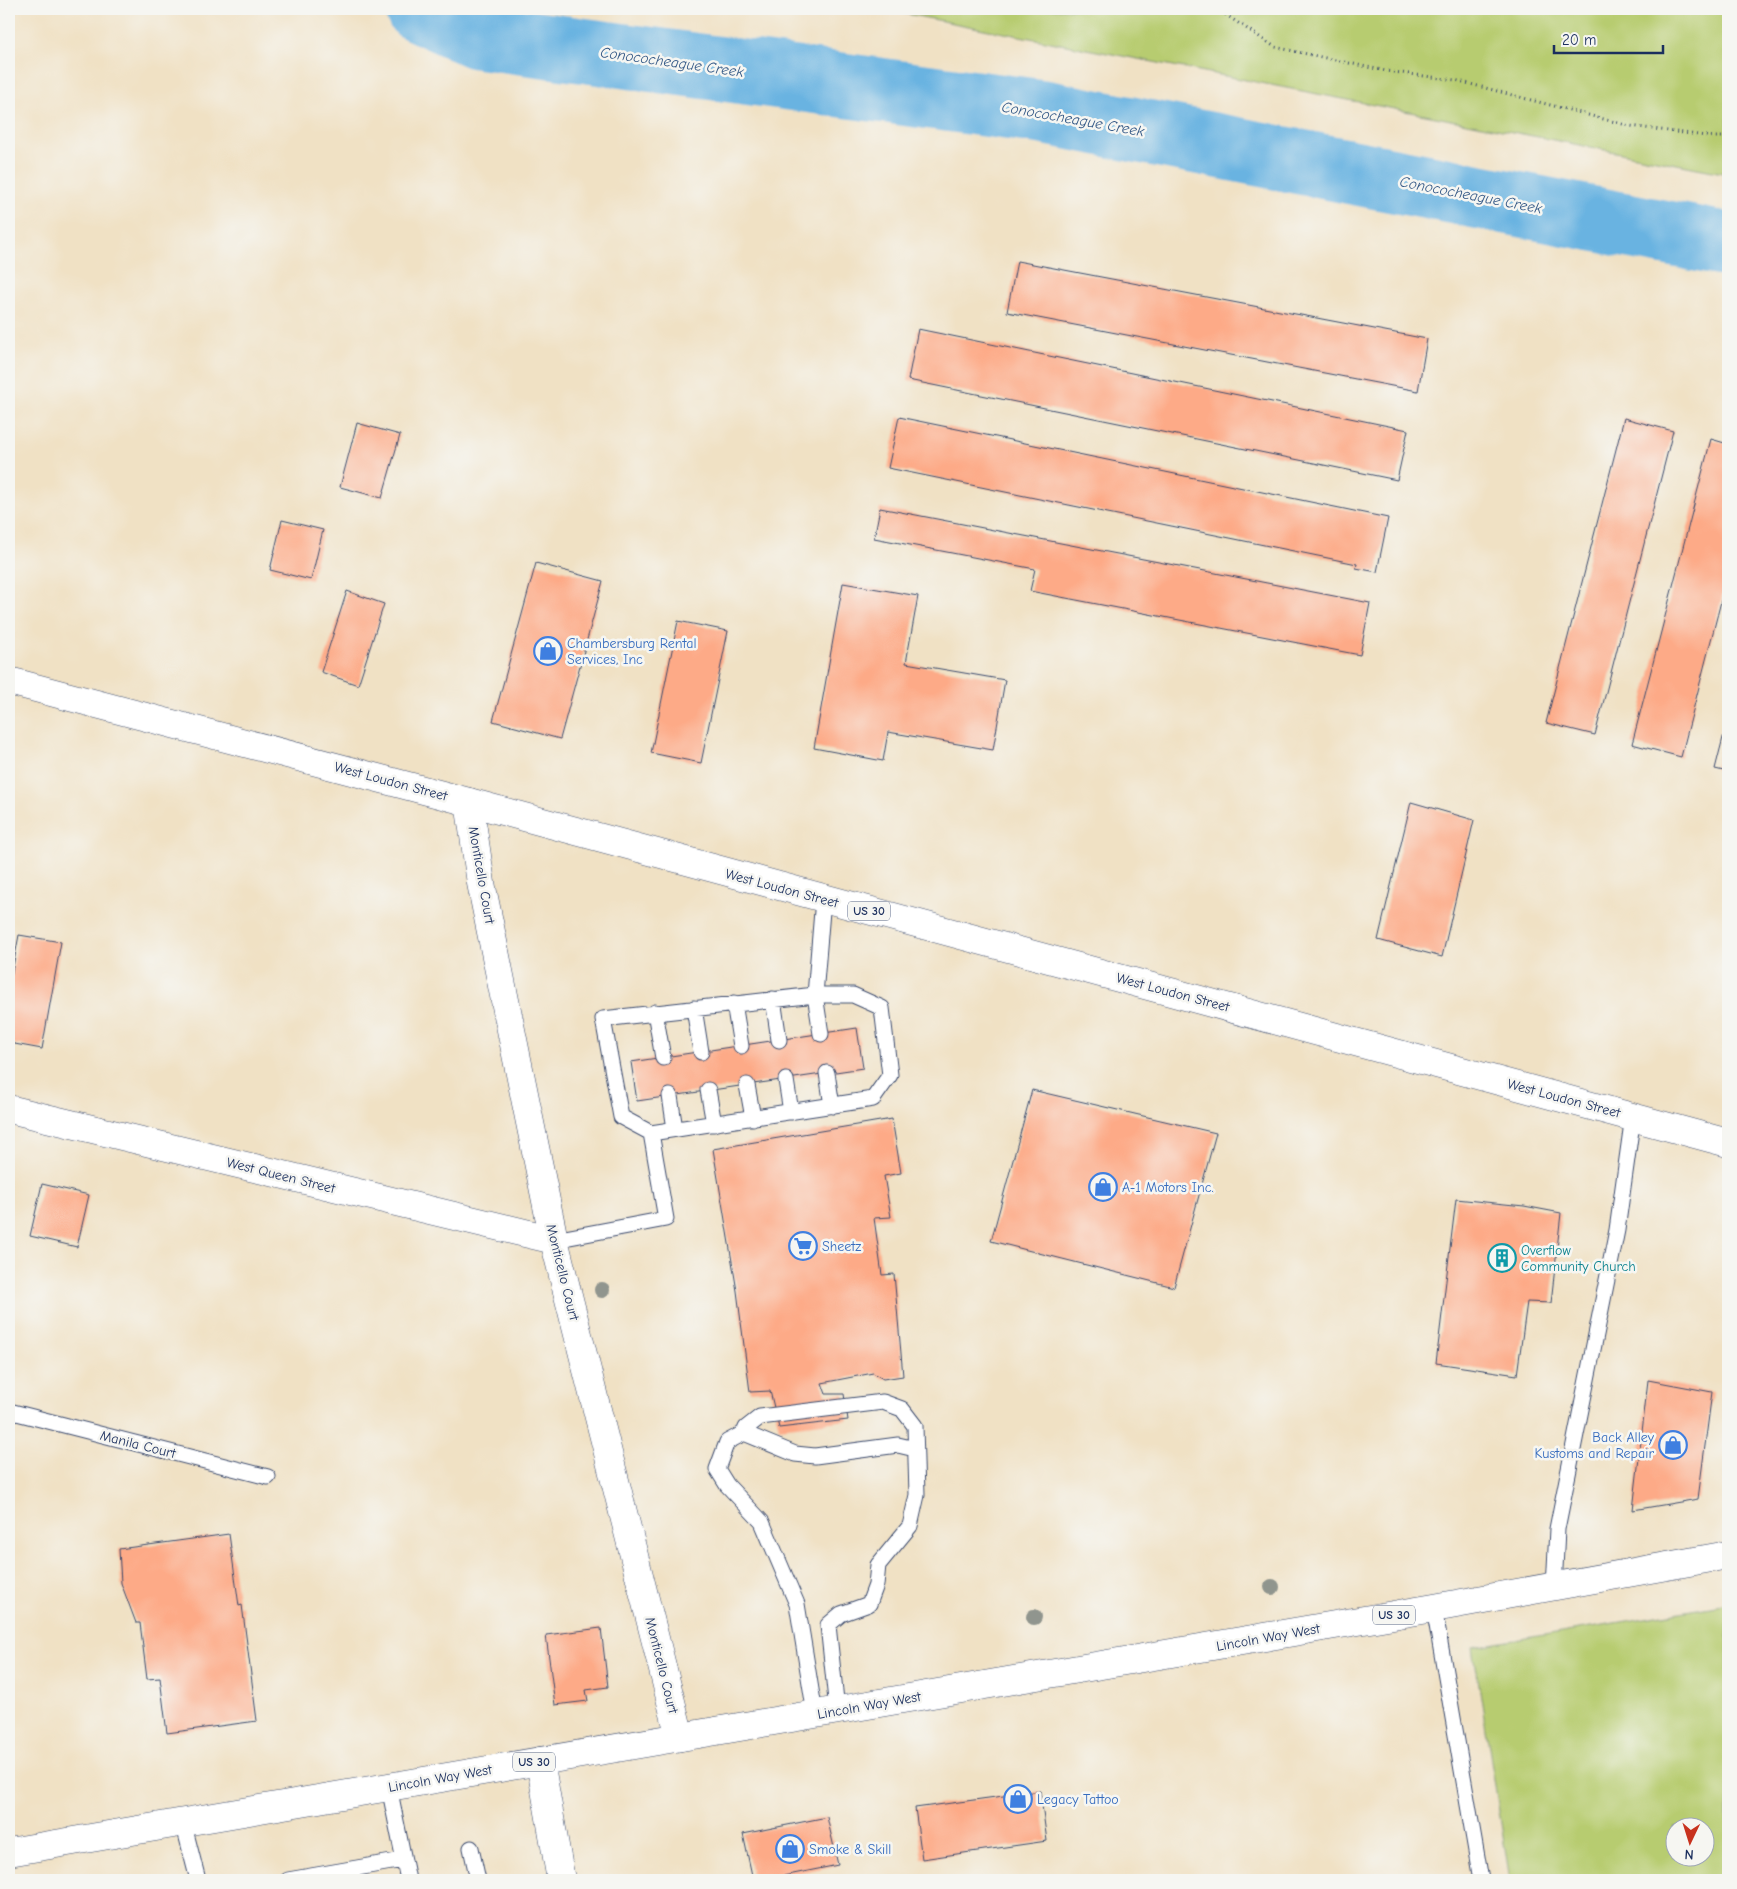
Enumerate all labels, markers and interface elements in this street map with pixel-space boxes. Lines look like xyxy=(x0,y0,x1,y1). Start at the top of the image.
scale bar xyxy=(1554,22,1663,54)
text: 20 m xyxy=(1562,31,1596,49)
water label: Conococheague Creek xyxy=(599,43,745,81)
water label: Conococheague Creek xyxy=(1000,98,1146,141)
water label: Conococheague Creek xyxy=(1398,172,1544,218)
place label: Chambersburg Rental Services, Inc xyxy=(567,635,697,668)
shop icon: Chambersburg Rental Services, Inc xyxy=(533,636,563,666)
street label: West Loudon Street xyxy=(332,758,450,805)
street label: Monticello Court xyxy=(465,825,499,926)
street label: West Loudon Street xyxy=(723,865,841,912)
road number: US 30 xyxy=(848,901,890,920)
street label: West Loudon Street xyxy=(1114,969,1232,1016)
street label: West Loudon Street xyxy=(1505,1075,1623,1122)
street label: West Queen Street xyxy=(225,1154,338,1197)
shop icon: A-1 Motors Inc. xyxy=(1088,1172,1118,1202)
place label: A-1 Motors Inc. xyxy=(1122,1179,1214,1196)
street label: Monticello Court xyxy=(542,1222,583,1323)
supermarket icon: Sheetz xyxy=(788,1231,818,1261)
place label: Sheetz xyxy=(822,1238,861,1255)
place label: Overflow Community Church xyxy=(1521,1242,1636,1275)
building icon: Overflow Community Church xyxy=(1487,1243,1517,1273)
street label: Manila Court xyxy=(98,1427,179,1462)
place label: Back Alley Kustoms and Repair xyxy=(1534,1429,1655,1462)
shop icon: Back Alley Kustoms and Repair xyxy=(1658,1430,1688,1460)
road number: US 30 xyxy=(1373,1606,1415,1624)
street label: Monticello Court xyxy=(641,1615,682,1716)
street label: Lincoln Way West xyxy=(1215,1620,1322,1655)
street label: Lincoln Way West xyxy=(816,1688,923,1723)
road number: US 30 xyxy=(513,1752,555,1771)
street label: Lincoln Way West xyxy=(387,1761,494,1796)
shop icon: Legacy Tattoo xyxy=(1003,1784,1033,1814)
place label: Legacy Tattoo xyxy=(1037,1791,1119,1808)
north arrow xyxy=(1664,1816,1714,1866)
shop icon: Smoke & Skill xyxy=(775,1834,805,1864)
place label: Smoke & Skill xyxy=(809,1841,891,1858)
text: N xyxy=(1684,1846,1694,1863)

